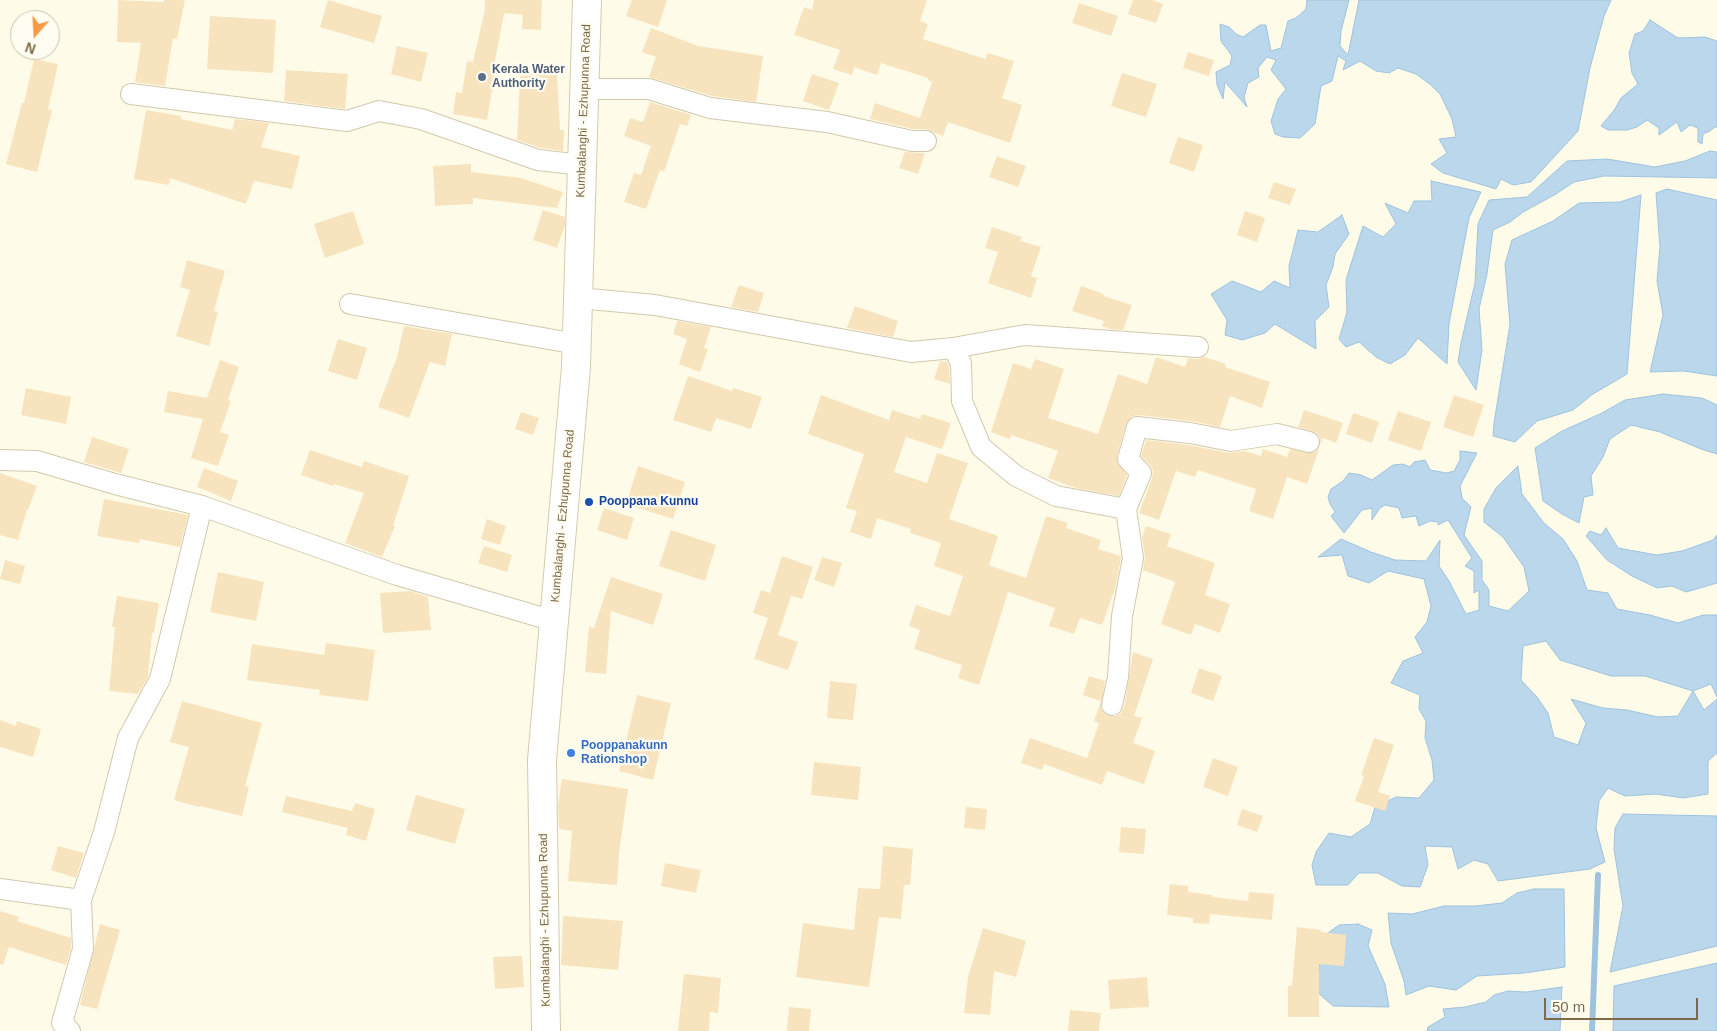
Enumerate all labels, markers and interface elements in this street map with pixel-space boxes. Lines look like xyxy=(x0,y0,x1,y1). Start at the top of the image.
north arrow xyxy=(10,10,60,60)
street label: Kumbalanghi - Ezhupunna Road xyxy=(574,24,594,198)
text: N xyxy=(23,39,38,57)
place label: Kerala Water Authority xyxy=(492,63,565,91)
marker: Kerala Water Authority xyxy=(476,71,488,83)
street label: Kumbalanghi - Ezhupunna Road xyxy=(548,429,578,603)
place label: Pooppana Kunnu xyxy=(599,495,698,509)
marker: Pooppana Kunnu xyxy=(583,496,595,508)
place label: Pooppanakunn Rationshop xyxy=(581,739,668,767)
marker: Pooppanakunn Rationshop xyxy=(565,747,577,759)
street label: Kumbalanghi - Ezhupunna Road xyxy=(536,833,554,1007)
scale bar xyxy=(1547,988,1701,1020)
text: 50 m xyxy=(1552,998,1585,1015)

